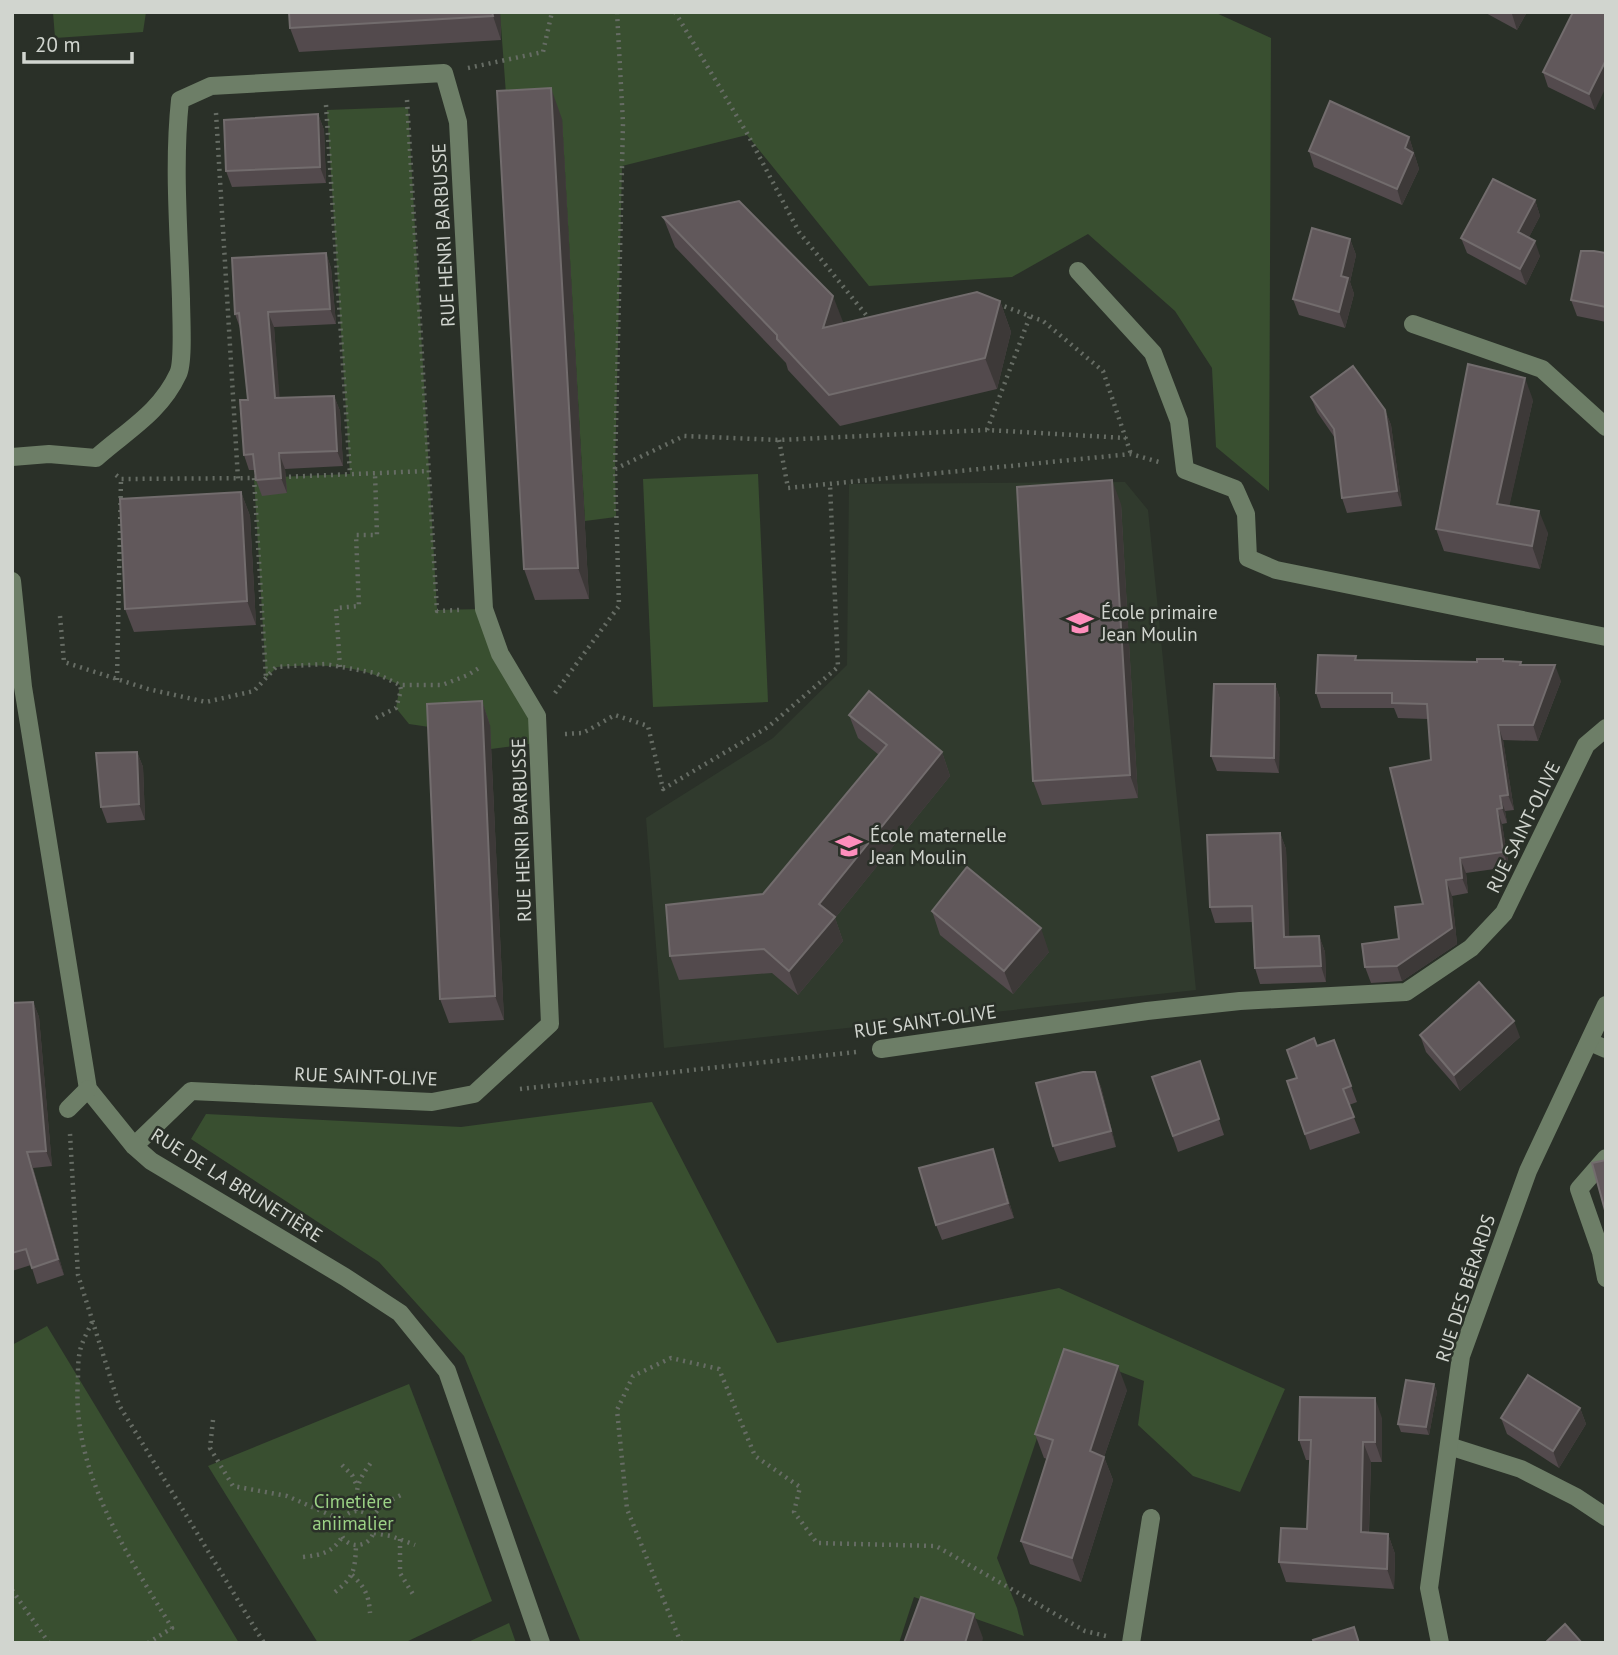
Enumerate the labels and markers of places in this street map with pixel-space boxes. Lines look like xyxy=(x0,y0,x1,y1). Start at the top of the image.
place label: École primaire Jean Moulin xyxy=(1100,600,1218,646)
school or university icon: École primaire Jean Moulin xyxy=(1065,608,1095,638)
place label: École maternelle Jean Moulin xyxy=(869,823,1007,869)
school or university icon: École maternelle Jean Moulin xyxy=(834,831,864,861)

